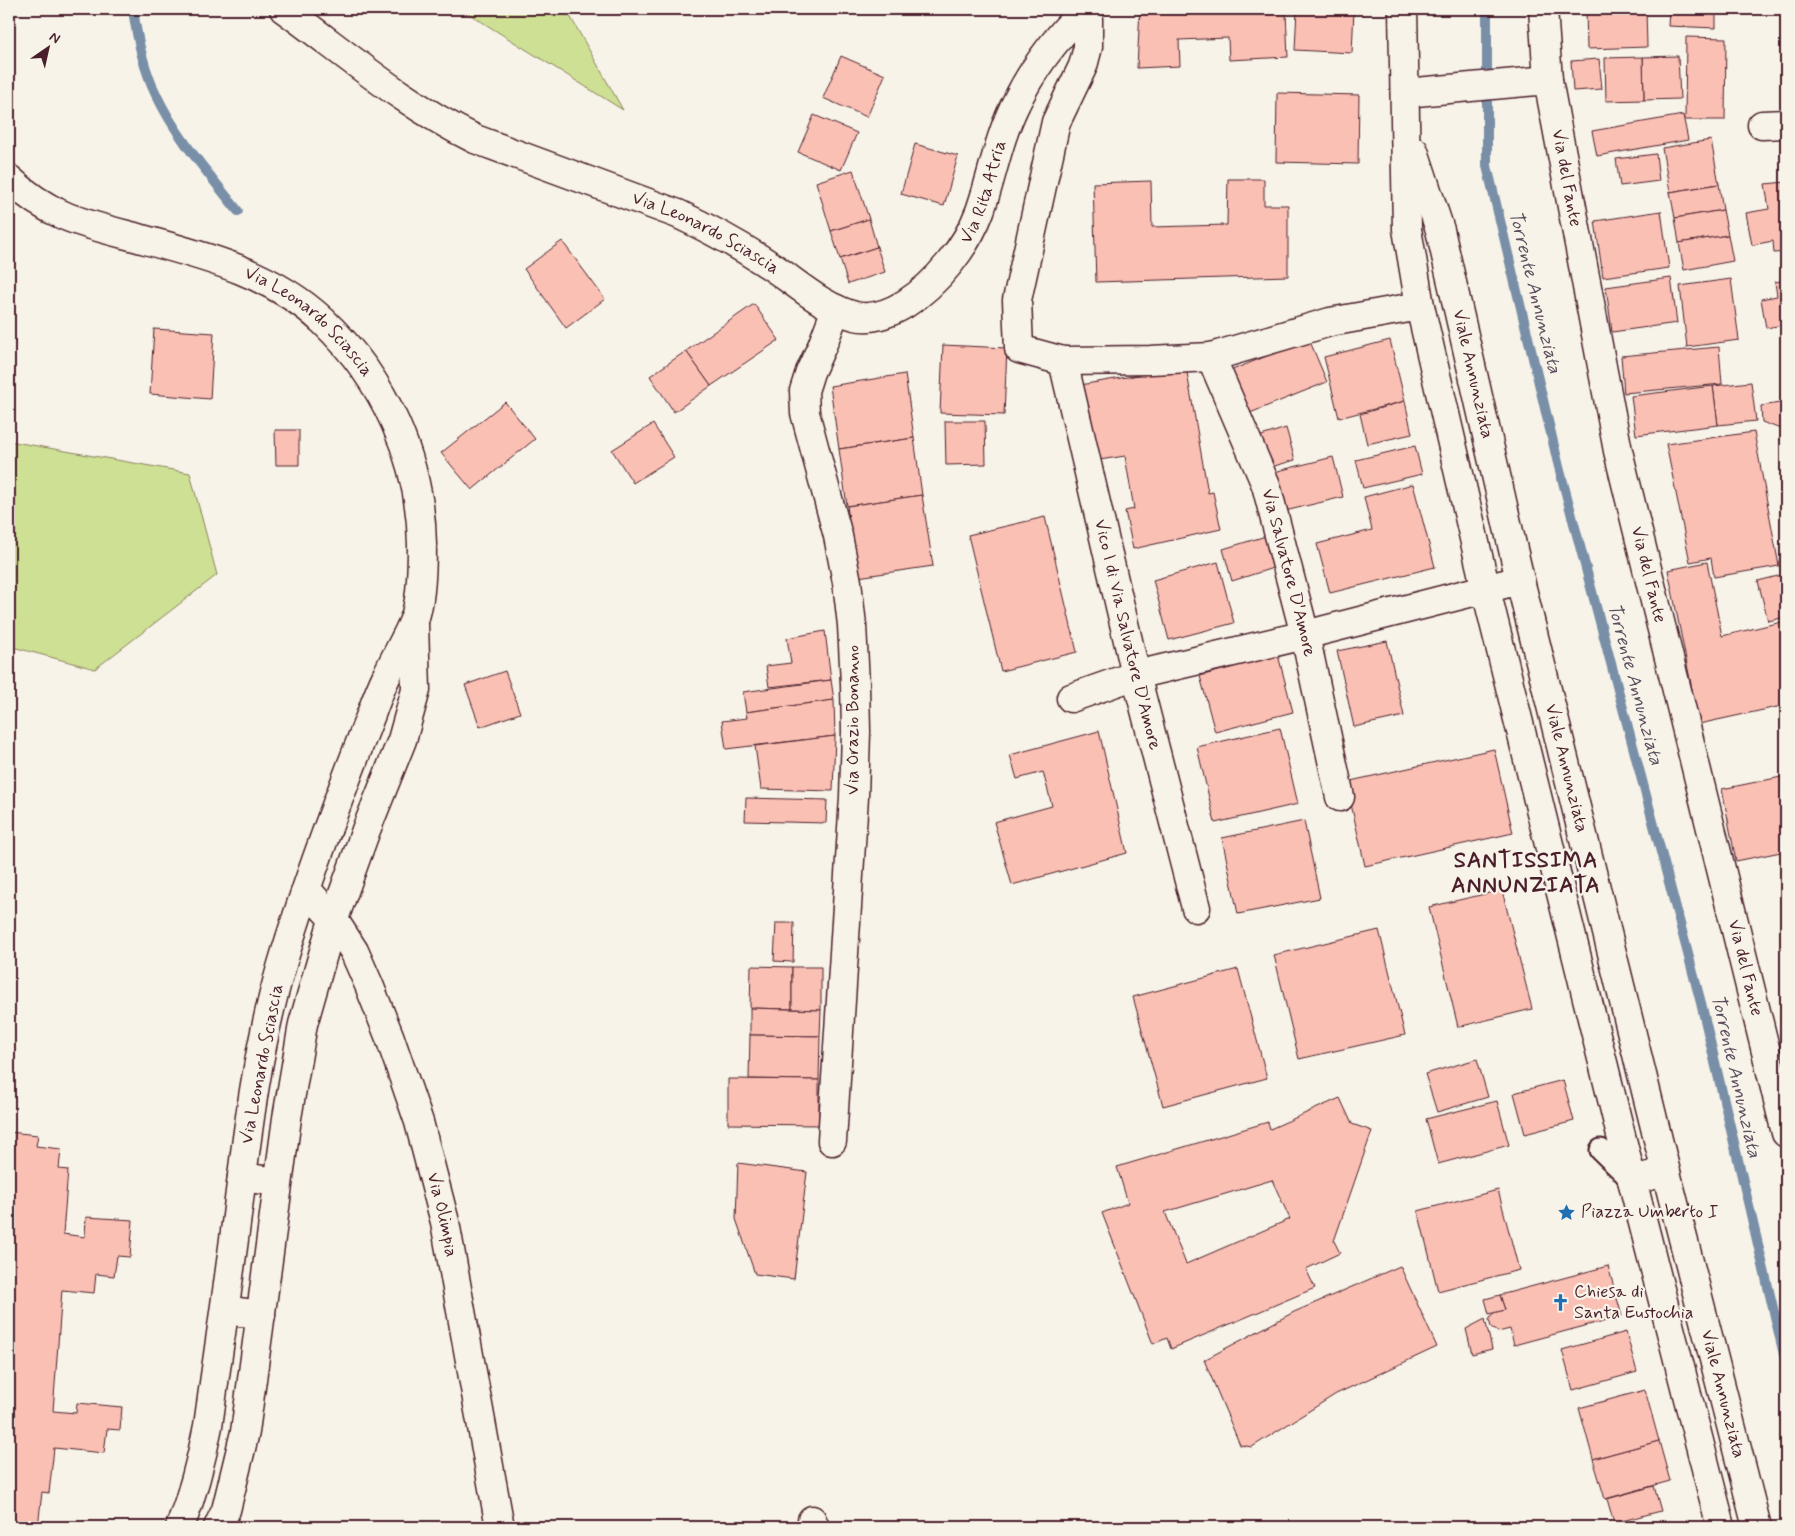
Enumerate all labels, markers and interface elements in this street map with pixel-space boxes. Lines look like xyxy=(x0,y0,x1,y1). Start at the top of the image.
north arrow xyxy=(22,22,72,72)
text: N xyxy=(46,28,64,48)
street label: Via del Fante xyxy=(1546,127,1587,229)
street label: Via Rita Atria xyxy=(954,137,1012,248)
street label: Via Leonardo Sciascia xyxy=(629,186,784,280)
water label: Torrente Annunziata xyxy=(1503,208,1568,377)
street label: Via Leonardo Sciascia xyxy=(241,261,378,382)
street label: Viale Annunziata xyxy=(1447,307,1499,441)
street label: Via Salvatore D'Amore xyxy=(1255,486,1321,659)
street label: Vico I di Via Salvatore D'Amore xyxy=(1088,517,1167,752)
street label: Via del Fante xyxy=(1625,524,1672,625)
water label: Torrente Annunziata xyxy=(1601,600,1669,769)
street label: Via Orazio Bonanno xyxy=(841,645,865,795)
street label: Viale Annunziata xyxy=(1539,701,1594,835)
district label: SANTISSIMA ANNUNZIATA xyxy=(1451,847,1601,900)
street label: Via del Fante xyxy=(1722,917,1769,1019)
street label: Via Leonardo Sciascia xyxy=(235,982,289,1146)
water label: Torrente Annunziata xyxy=(1705,992,1767,1161)
street label: Via Olimpia xyxy=(421,1170,463,1259)
place label: Piazza Umberto I xyxy=(1581,1200,1718,1224)
place icon: Piazza Umberto I xyxy=(1557,1202,1577,1222)
place label: Chiesa di Santa Eustochia xyxy=(1574,1280,1694,1325)
church icon: Chiesa di Santa Eustochia xyxy=(1550,1292,1570,1312)
street label: Viale Annunziata xyxy=(1695,1327,1751,1461)

